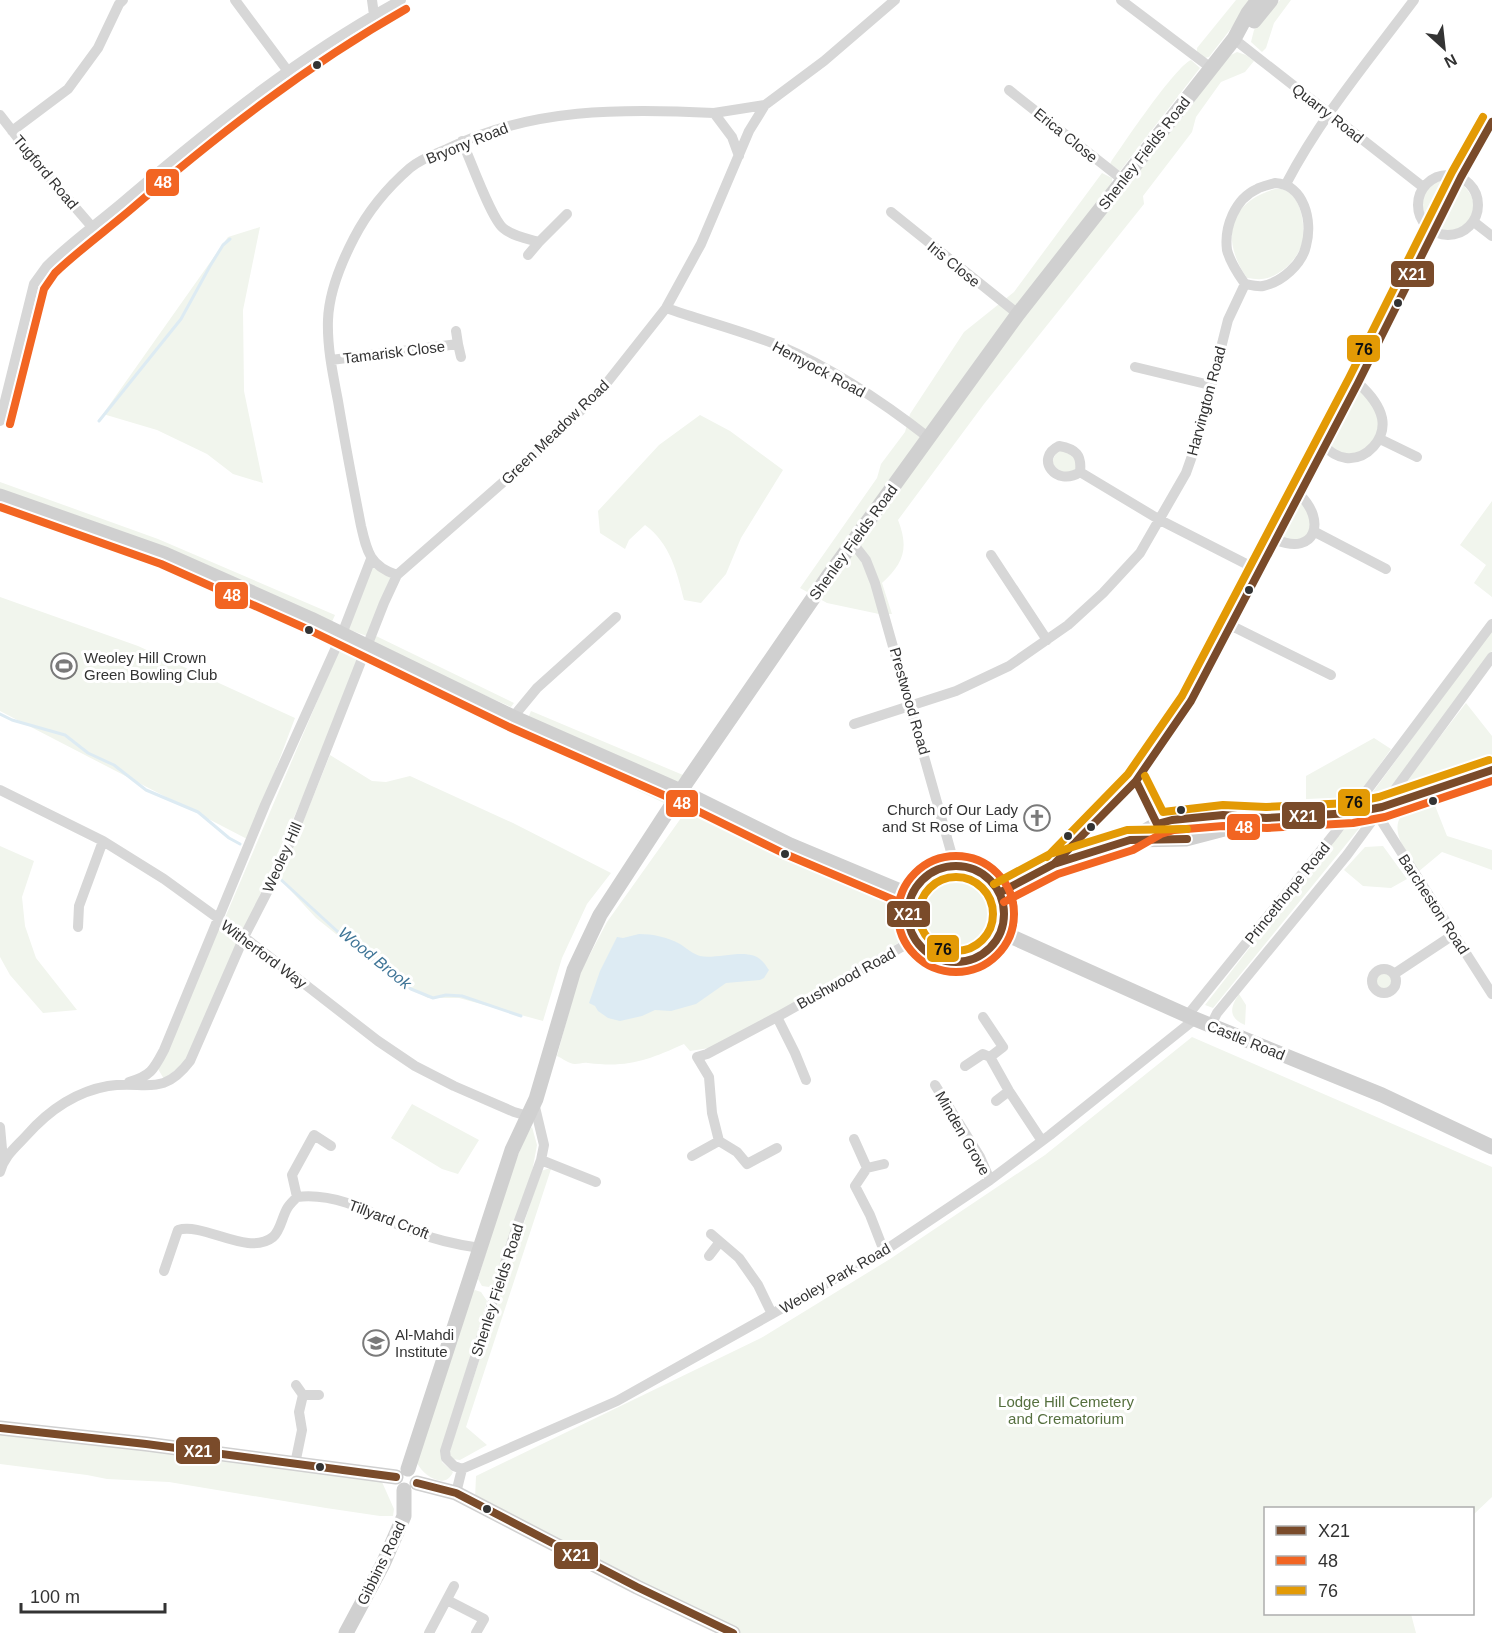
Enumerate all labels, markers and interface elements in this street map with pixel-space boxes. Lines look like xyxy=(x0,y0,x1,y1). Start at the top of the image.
north arrow xyxy=(1414,18,1474,78)
text: N xyxy=(1442,51,1460,71)
unlabelled marker xyxy=(311,59,323,71)
street label: Quarry Road xyxy=(1289,80,1367,146)
street label: Shenley Fields Road xyxy=(1095,93,1193,213)
street label: Erica Close xyxy=(1031,104,1101,166)
street label: Bryony Road xyxy=(424,119,510,167)
street label: Tugford Road xyxy=(10,132,82,212)
line badge: 48 xyxy=(145,168,180,197)
text: 48 xyxy=(154,174,172,191)
street label: Iris Close xyxy=(924,238,984,290)
line badge: X21 xyxy=(1390,260,1435,288)
text: X21 xyxy=(1398,266,1426,283)
unlabelled marker xyxy=(1392,297,1404,309)
line badge: 76 xyxy=(1346,334,1381,363)
street label: Tamarisk Close xyxy=(342,337,446,367)
street label: Hemyock Road xyxy=(770,337,868,401)
text: 76 xyxy=(1355,341,1373,358)
street label: Harvington Road xyxy=(1183,344,1229,458)
street label: Green Meadow Road xyxy=(498,376,612,488)
street label: Shenley Fields Road xyxy=(805,481,901,603)
line badge: 48 xyxy=(214,581,249,610)
unlabelled marker xyxy=(1243,584,1255,596)
text: 48 xyxy=(223,587,241,604)
unlabelled marker xyxy=(303,624,315,636)
street label: Prestwood Road xyxy=(887,645,933,757)
place label: Weoley Hill Crown Green Bowling Club xyxy=(84,649,217,683)
sports icon: Weoley Hill Crown Green Bowling Club xyxy=(49,651,79,681)
line badge: 76 xyxy=(1337,788,1371,817)
line badge: 48 xyxy=(665,789,699,818)
text: 76 xyxy=(1345,794,1363,811)
text: 48 xyxy=(673,795,691,812)
unlabelled marker xyxy=(1427,795,1439,807)
place label: Church of Our Lady and St Rose of Lima xyxy=(882,801,1019,835)
line badge: X21 xyxy=(1281,801,1326,830)
church icon: Church of Our Lady and St Rose of Lima xyxy=(1022,803,1052,833)
unlabelled marker xyxy=(1175,804,1187,816)
text: X21 xyxy=(1289,808,1317,825)
line badge: 48 xyxy=(1226,813,1261,841)
street label: Weoley Hill xyxy=(259,819,305,895)
text: 48 xyxy=(1235,819,1253,836)
unlabelled marker xyxy=(1085,821,1097,833)
unlabelled marker xyxy=(1062,830,1074,842)
street label: Princethorpe Road xyxy=(1241,839,1333,947)
unlabelled marker xyxy=(779,848,791,860)
street label: Barcheston Road xyxy=(1395,851,1473,957)
line badge: X21 xyxy=(886,900,931,928)
text: X21 xyxy=(894,906,922,923)
street label: Witherford Way xyxy=(218,916,311,992)
water label: Wood Brook xyxy=(335,924,415,993)
line badge: 76 xyxy=(926,934,960,963)
text: 76 xyxy=(934,941,952,958)
street label: Bushwood Road xyxy=(794,944,898,1012)
street label: Castle Road xyxy=(1205,1017,1287,1063)
street label: Minden Grove xyxy=(932,1088,994,1178)
street label: Tillyard Croft xyxy=(347,1196,432,1242)
street label: Shenley Fields Road xyxy=(468,1222,526,1358)
street label: Weoley Park Road xyxy=(777,1239,893,1317)
place label: Al-Mahdi Institute xyxy=(395,1326,454,1360)
school or university icon: Al-Mahdi Institute xyxy=(361,1328,391,1358)
park label: Lodge Hill Cemetery and Crematorium xyxy=(998,1393,1134,1427)
line badge: X21 xyxy=(175,1436,221,1465)
text: X21 xyxy=(184,1443,212,1460)
unlabelled marker xyxy=(314,1461,326,1473)
unlabelled marker xyxy=(481,1503,493,1515)
legend xyxy=(1264,1507,1474,1615)
street label: Gibbins Road xyxy=(353,1518,409,1608)
text: X21 xyxy=(1318,1521,1350,1541)
line badge: X21 xyxy=(553,1541,599,1570)
text: X21 xyxy=(562,1547,590,1564)
text: 48 xyxy=(1318,1551,1338,1571)
scale bar xyxy=(21,1576,165,1614)
text: 76 xyxy=(1318,1581,1338,1601)
text: 100 m xyxy=(30,1587,80,1607)

